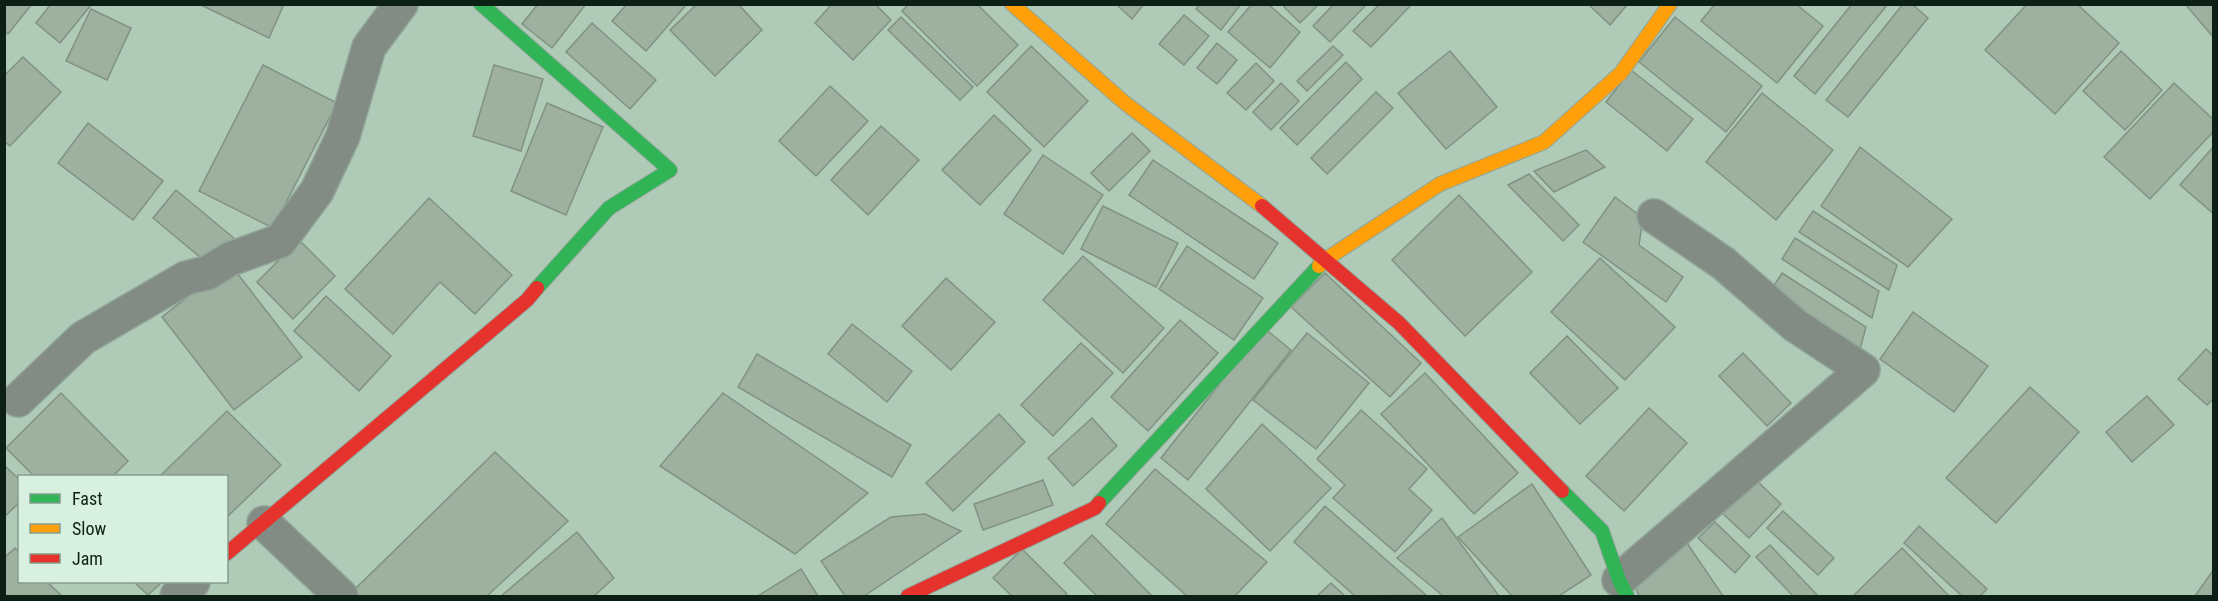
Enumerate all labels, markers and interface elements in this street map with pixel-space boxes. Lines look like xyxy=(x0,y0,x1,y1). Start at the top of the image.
legend xyxy=(18,475,228,583)
text: Fast xyxy=(72,488,103,509)
text: Slow xyxy=(72,518,107,539)
text: Jam xyxy=(72,548,103,569)

